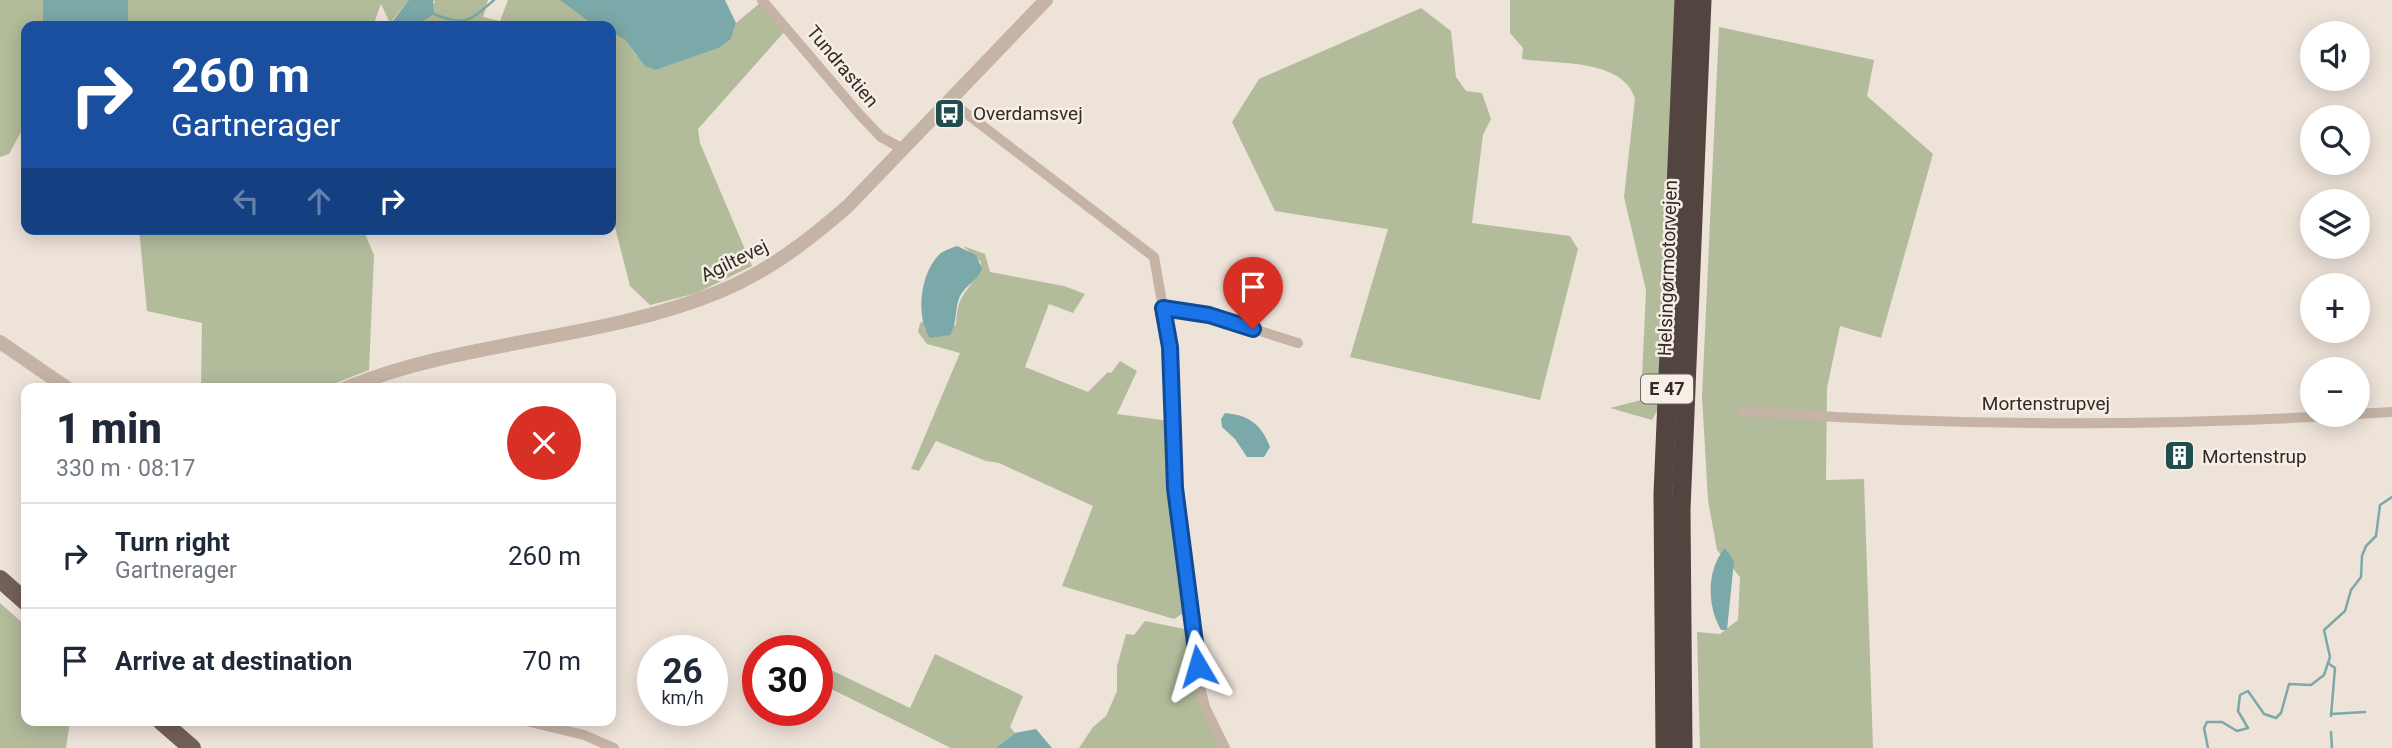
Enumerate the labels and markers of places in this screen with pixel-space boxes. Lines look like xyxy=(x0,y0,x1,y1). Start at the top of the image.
bus stop icon: Overdamsvej xyxy=(933,96,967,130)
place label: Overdamsvej xyxy=(973,102,1083,125)
pin xyxy=(1223,257,1283,329)
building icon: Mortenstrup xyxy=(2162,439,2196,473)
place label: Mortenstrup xyxy=(2202,445,2307,468)

